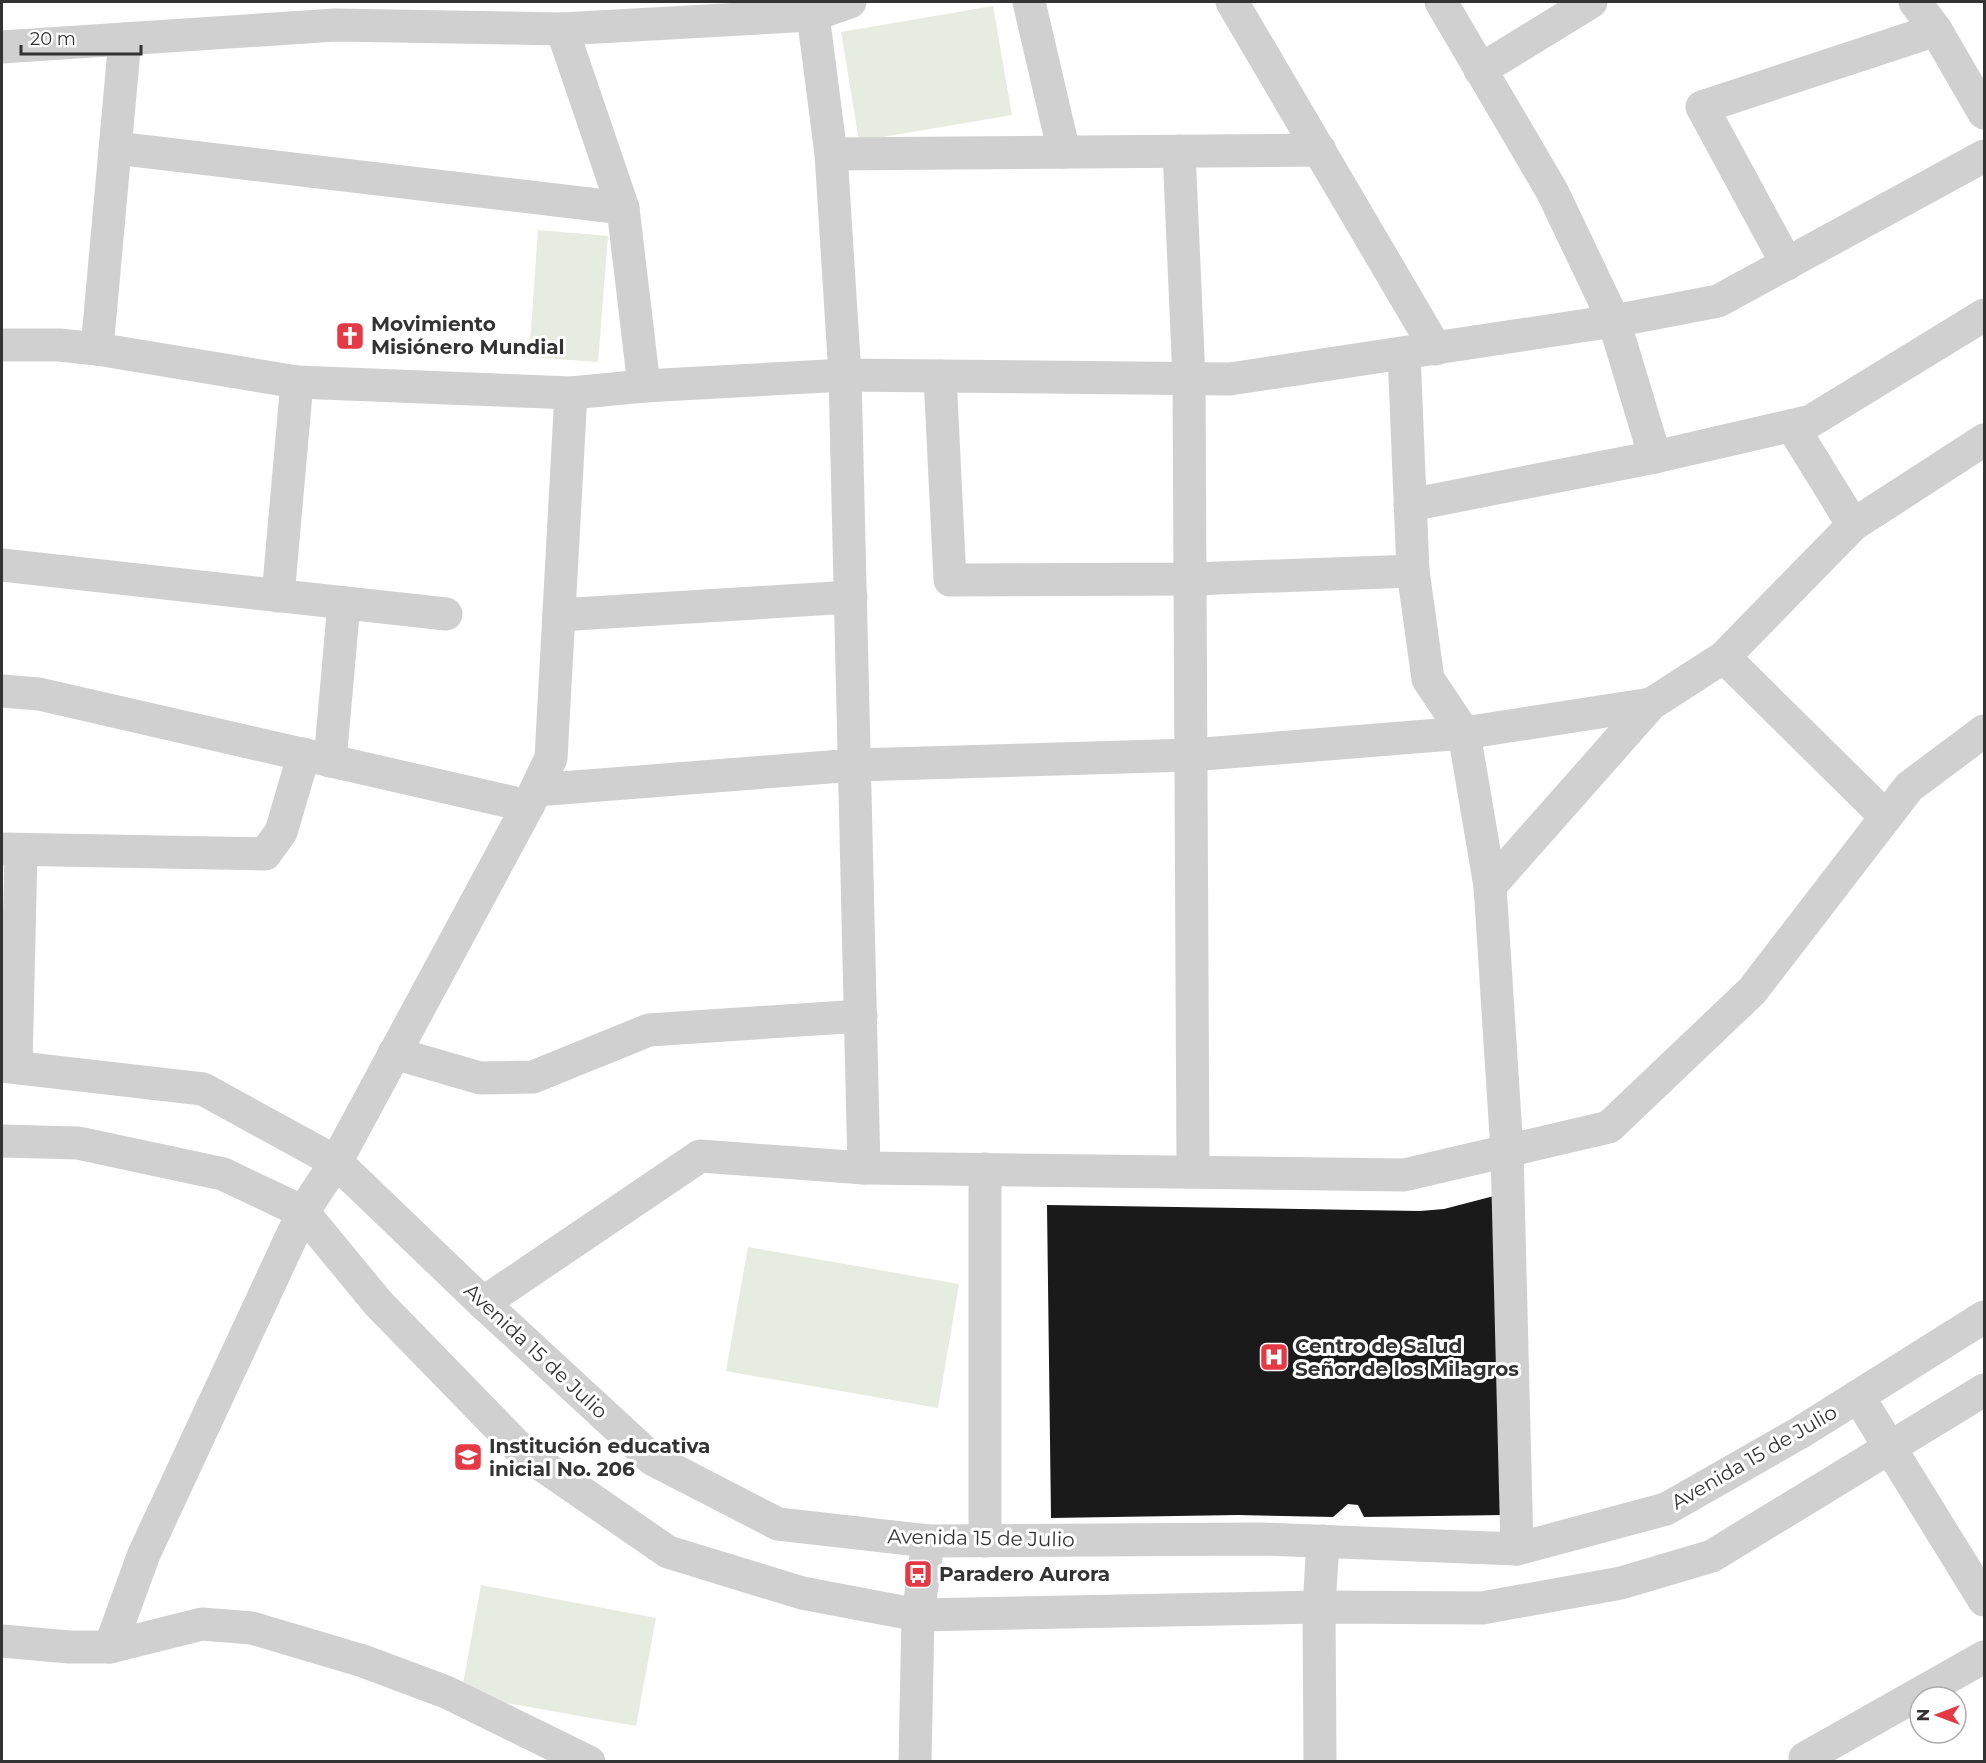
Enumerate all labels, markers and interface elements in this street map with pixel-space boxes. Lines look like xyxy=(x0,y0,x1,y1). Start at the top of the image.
scale bar xyxy=(21,18,141,56)
text: 20 m xyxy=(30,28,76,50)
place label: Movimiento Misiónero Mundial xyxy=(371,312,565,359)
church icon: Movimiento Misiónero Mundial xyxy=(334,320,366,352)
street label: Avenida 15 de Julio xyxy=(459,1278,613,1424)
place label: Centro de Salud Señor de los Milagros xyxy=(1295,1334,1519,1381)
hospital icon: Centro de Salud Señor de los Milagros xyxy=(1258,1341,1290,1373)
street label: Avenida 15 de Julio xyxy=(1667,1400,1841,1514)
place label: Institución educativa inicial No. 206 xyxy=(489,1434,710,1481)
school or university icon: Institución educativa inicial No. 206 xyxy=(452,1441,484,1473)
street label: Avenida 15 de Julio xyxy=(887,1524,1075,1552)
bus stop icon: Paradero Aurora xyxy=(902,1558,934,1590)
place label: Paradero Aurora xyxy=(939,1562,1110,1586)
north arrow xyxy=(1908,1685,1968,1745)
text: N xyxy=(1914,1709,1933,1721)

